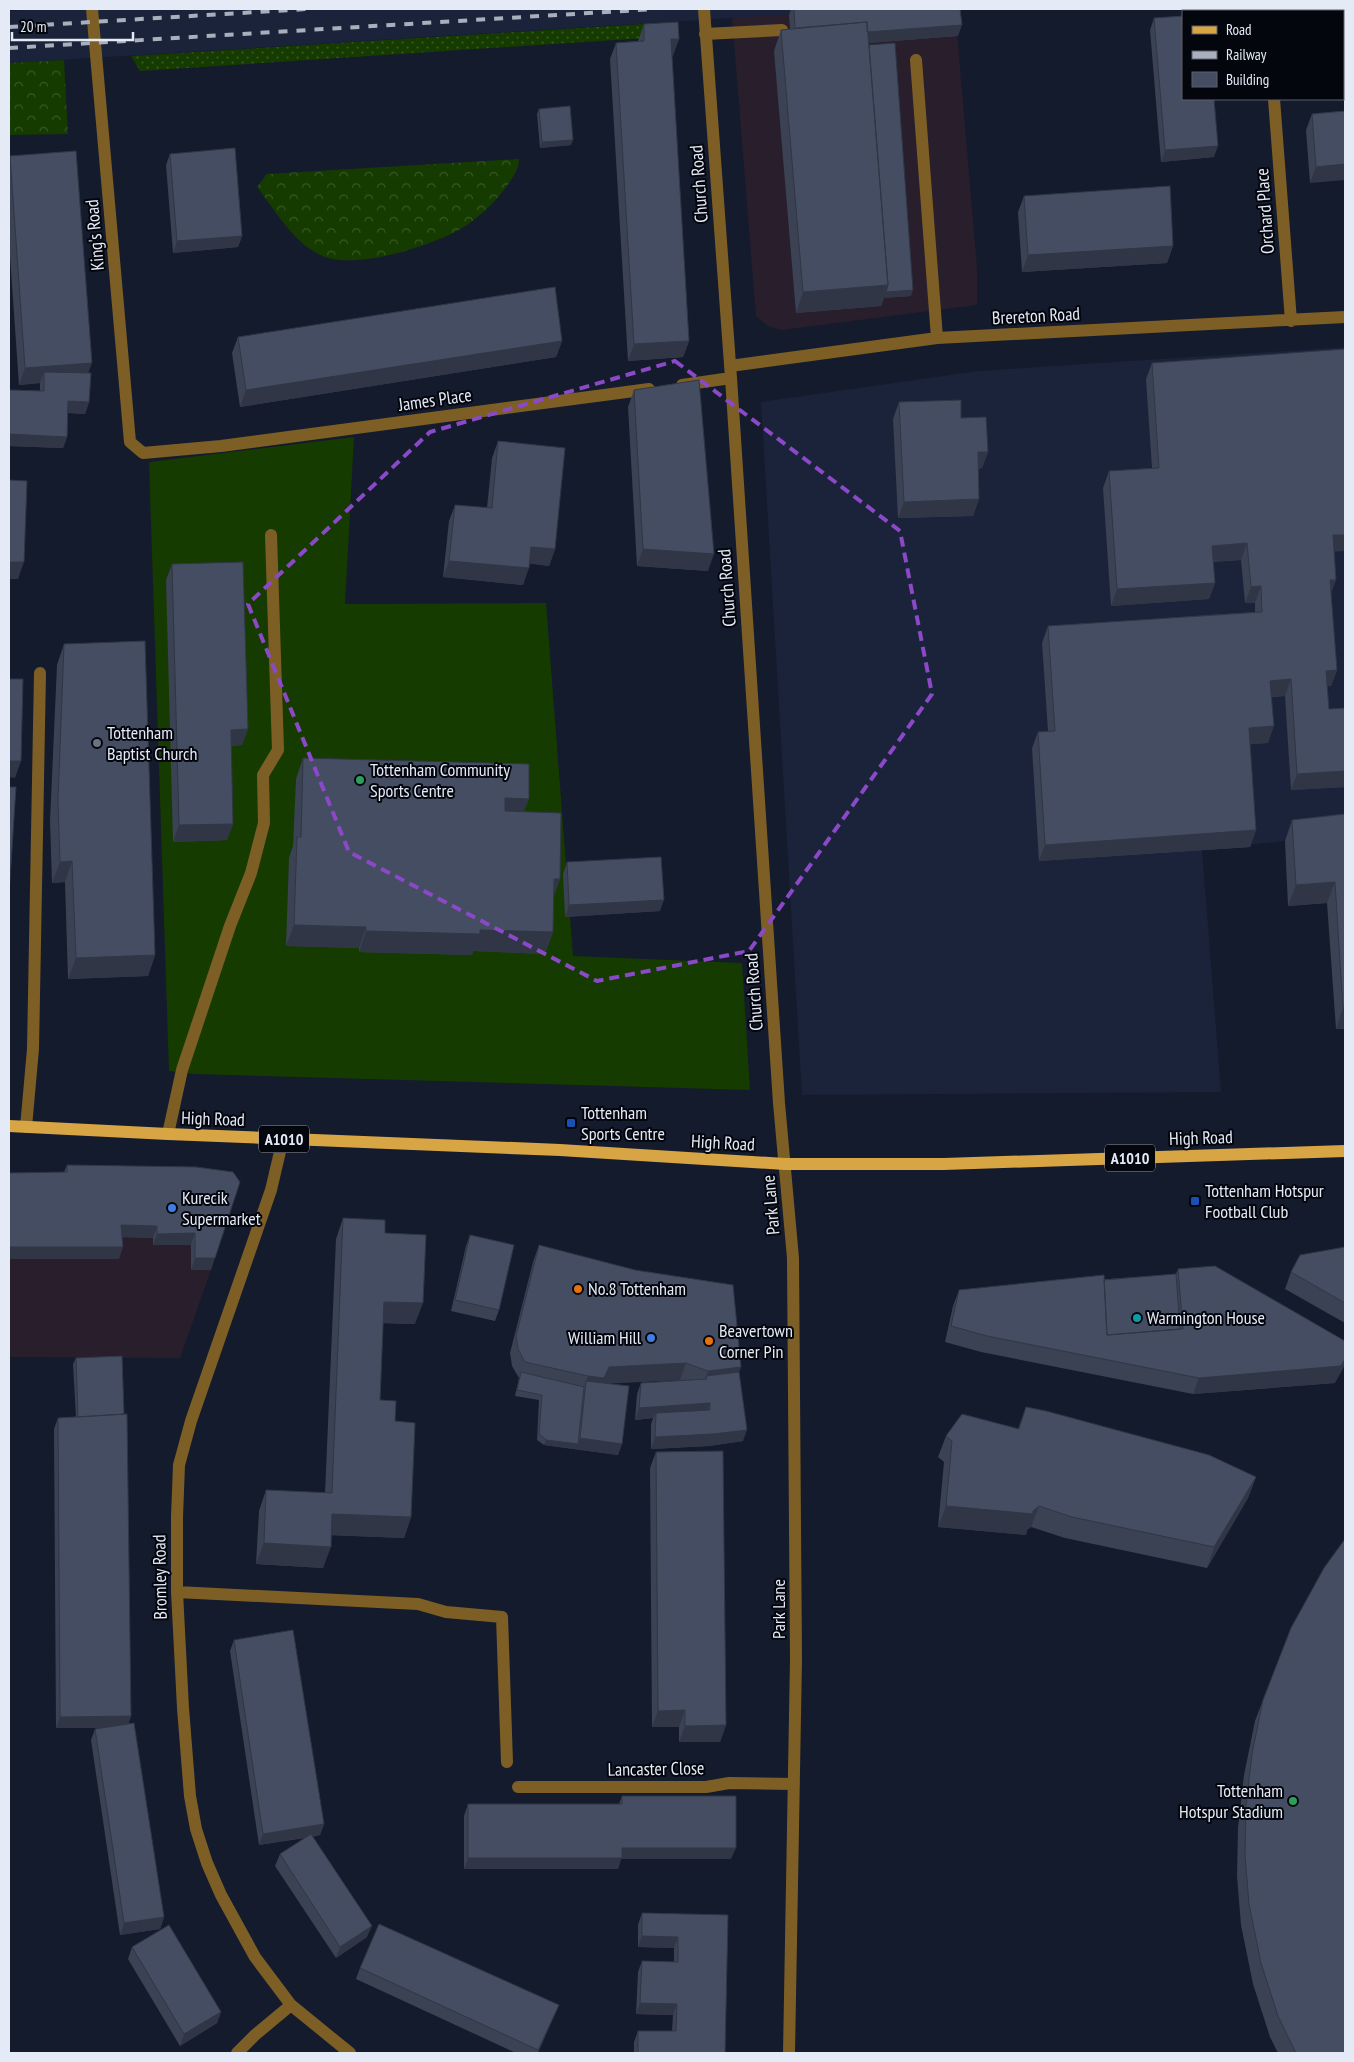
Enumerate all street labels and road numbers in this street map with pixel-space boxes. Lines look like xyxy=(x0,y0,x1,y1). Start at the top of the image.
street label: Church Road xyxy=(684,144,713,224)
street label: Orchard Place xyxy=(1250,167,1279,255)
street label: King's Road xyxy=(80,198,109,272)
street label: Brereton Road xyxy=(991,302,1081,329)
street label: James Place xyxy=(396,383,473,416)
street label: Church Road xyxy=(712,548,741,628)
street label: Church Road xyxy=(739,952,768,1032)
street label: High Road xyxy=(181,1106,245,1131)
street label: High Road xyxy=(1169,1125,1233,1150)
road number: A1010 xyxy=(259,1126,309,1152)
street label: High Road xyxy=(691,1129,755,1156)
road number: A1010 xyxy=(1105,1144,1155,1172)
street label: Park Lane xyxy=(756,1174,785,1236)
street label: Bromley Road xyxy=(147,1534,172,1620)
street label: Park Lane xyxy=(767,1579,790,1639)
street label: Lancaster Close xyxy=(607,1756,705,1781)

